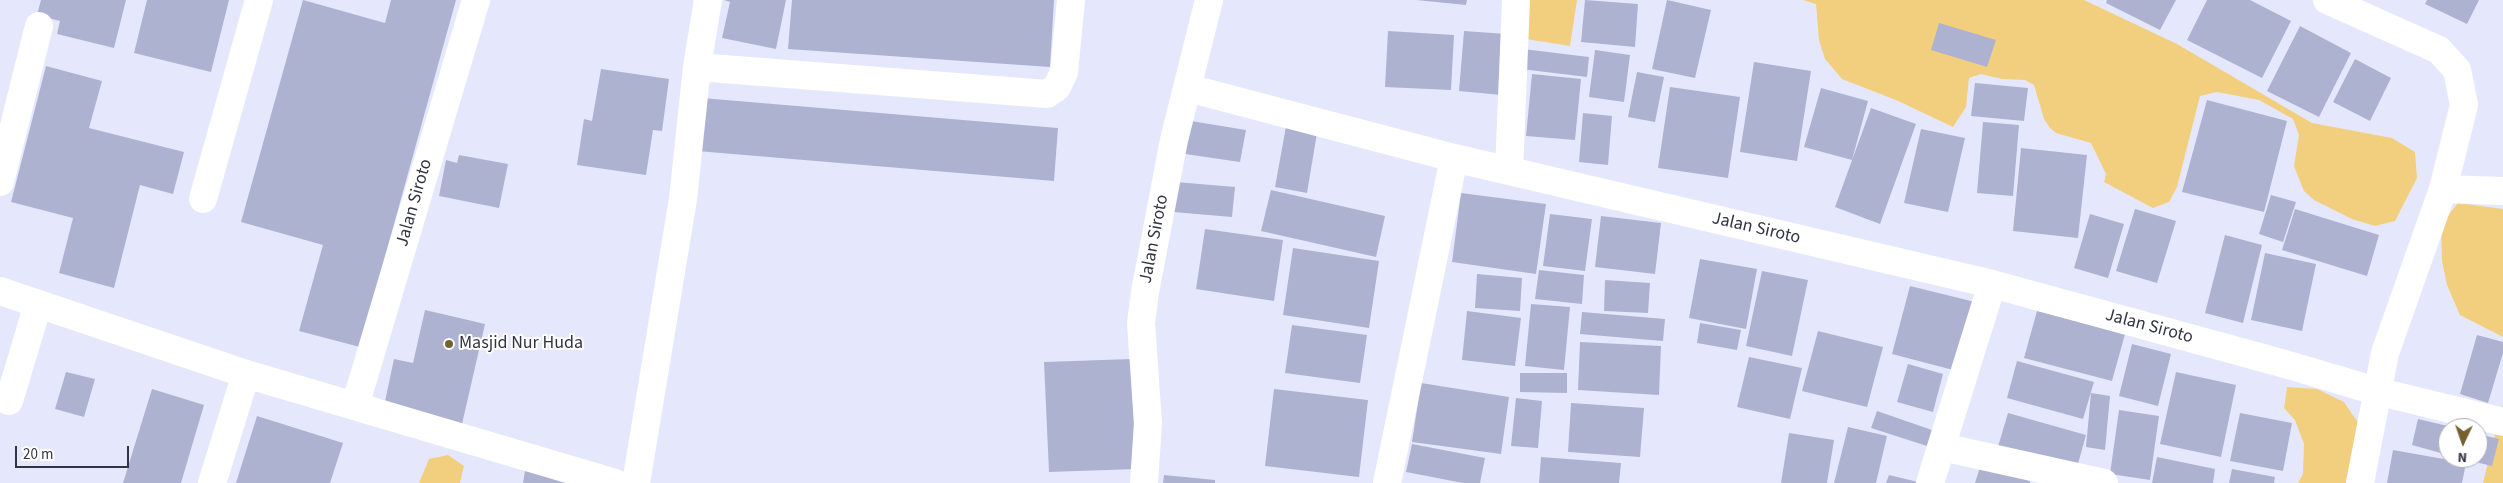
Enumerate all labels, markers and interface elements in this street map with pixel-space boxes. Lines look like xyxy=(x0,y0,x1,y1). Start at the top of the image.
street label: Jalan Siroto xyxy=(392,157,438,249)
street label: Jalan Siroto xyxy=(1136,193,1174,285)
street label: Jalan Siroto xyxy=(1710,208,1802,250)
street label: Jalan Siroto xyxy=(2103,305,2195,349)
place label: Masjid Nur Huda xyxy=(459,333,583,355)
marker: Masjid Nur Huda xyxy=(443,338,455,350)
north arrow xyxy=(2438,418,2488,468)
scale bar xyxy=(18,436,131,468)
text: 20 m xyxy=(23,444,53,465)
text: N xyxy=(2457,447,2467,467)

